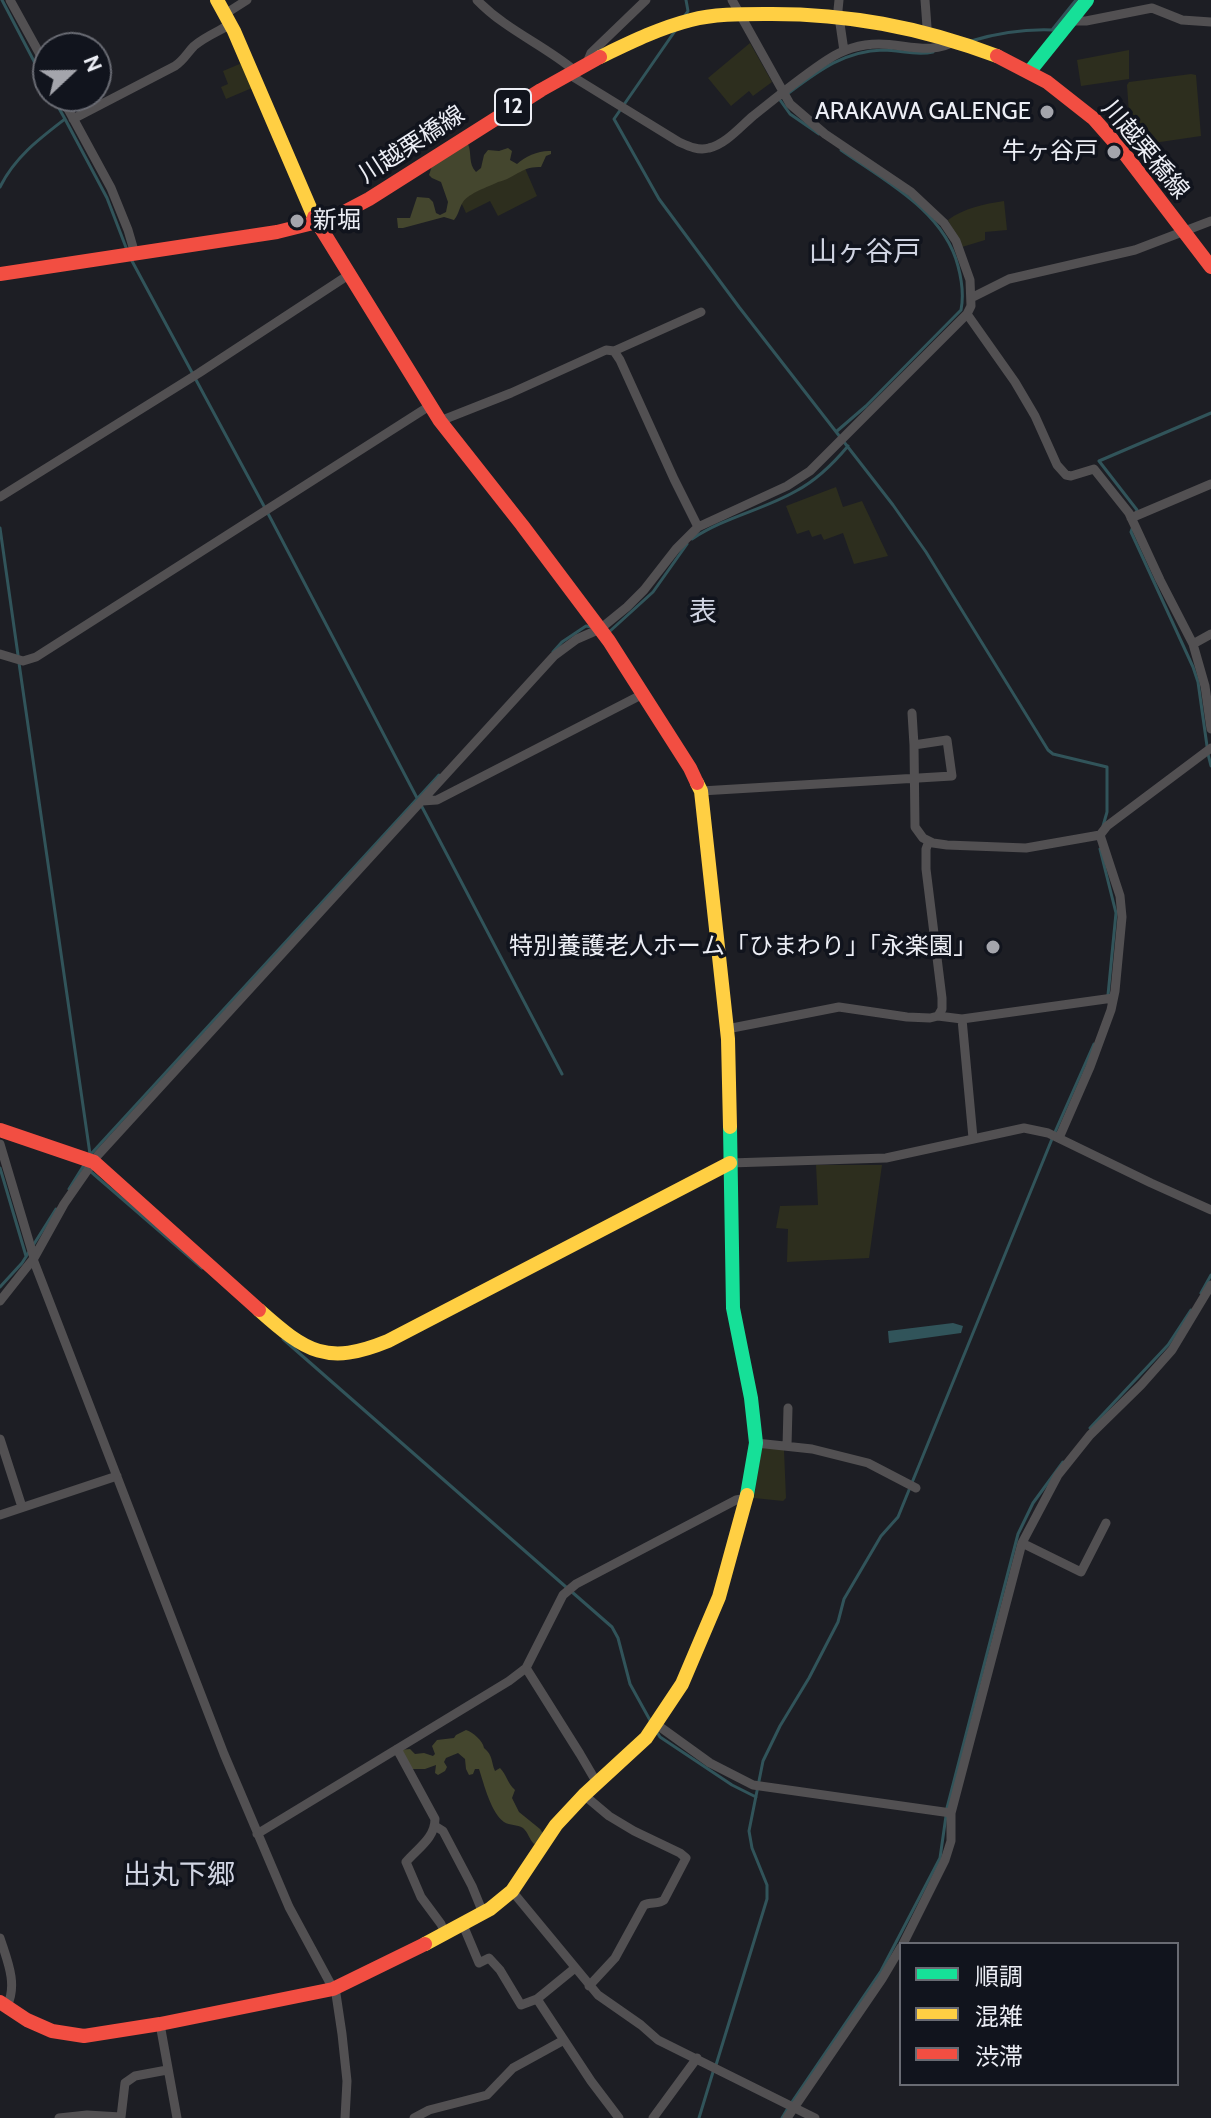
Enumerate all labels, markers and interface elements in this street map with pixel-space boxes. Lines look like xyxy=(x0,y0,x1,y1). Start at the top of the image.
north arrow xyxy=(32,32,112,112)
text: N xyxy=(77,51,108,76)
road number: 12 xyxy=(495,89,531,125)
street label: 川越栗橋線 xyxy=(1095,95,1195,205)
place label: ARAKAWA GALENGE xyxy=(815,98,1031,126)
street label: 川越栗橋線 xyxy=(354,100,470,190)
marker: ARAKAWA GALENGE xyxy=(1038,103,1056,121)
place label: 牛ヶ谷戸 xyxy=(1002,138,1098,166)
marker: 牛ヶ谷戸 xyxy=(1105,143,1123,161)
place label: 新堀 xyxy=(313,207,361,235)
marker: 新堀 xyxy=(288,212,306,230)
district label: 山ヶ谷戸 xyxy=(809,236,921,270)
district label: 表 xyxy=(689,596,717,630)
place label: 特別養護老人ホーム「ひまわり」「永楽園」 xyxy=(509,933,977,961)
marker: 特別養護老人ホーム「ひまわり」「永楽園」 xyxy=(984,938,1002,956)
district label: 出丸下郷 xyxy=(123,1859,235,1893)
legend xyxy=(899,1942,1179,2086)
text: 順調 xyxy=(975,1962,1023,1991)
text: 混雑 xyxy=(975,2002,1023,2031)
text: 渋滞 xyxy=(975,2042,1023,2071)

